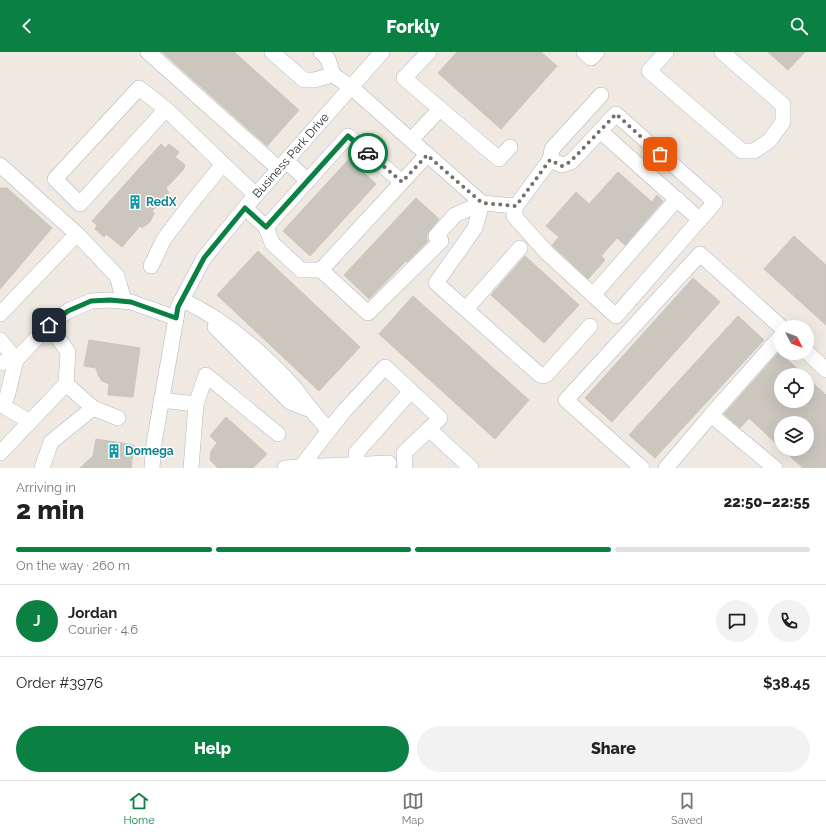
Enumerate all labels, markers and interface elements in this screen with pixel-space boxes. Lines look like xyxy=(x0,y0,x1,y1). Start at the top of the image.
icon: back xyxy=(16,15,38,37)
icon: search xyxy=(788,15,810,37)
text: Forkly xyxy=(386,16,440,37)
street label: Business Park Drive xyxy=(250,110,332,201)
courier xyxy=(348,133,388,173)
pin xyxy=(643,137,677,171)
icon: car xyxy=(357,142,379,164)
icon: bag xyxy=(649,143,671,165)
building icon: RedX xyxy=(127,194,143,210)
place label: RedX xyxy=(146,195,177,209)
pin xyxy=(32,308,66,342)
icon: home xyxy=(38,314,60,336)
north arrow xyxy=(774,320,814,360)
map controls xyxy=(774,320,814,456)
button: locate xyxy=(774,368,814,408)
button: layers xyxy=(774,416,814,456)
building icon: Domega xyxy=(106,443,122,459)
place label: Domega xyxy=(125,444,174,458)
text: Arriving in xyxy=(16,480,76,495)
text: 22:50–22:55 xyxy=(723,493,810,511)
text: 2 min xyxy=(16,495,84,525)
text: On the way · 260 m xyxy=(16,558,130,573)
button: chat xyxy=(716,600,758,642)
button: phone xyxy=(768,600,810,642)
text: Jordan xyxy=(68,604,117,622)
text: J xyxy=(33,612,41,630)
text: Courier · 4.6 xyxy=(68,622,138,637)
text: Order #3976 xyxy=(16,674,103,692)
text: $38.45 xyxy=(763,674,810,692)
button: Help xyxy=(16,726,409,772)
button: Share xyxy=(417,726,810,772)
tab: Home xyxy=(124,790,155,827)
tab: Map xyxy=(402,790,424,827)
tab: Saved xyxy=(671,790,702,827)

